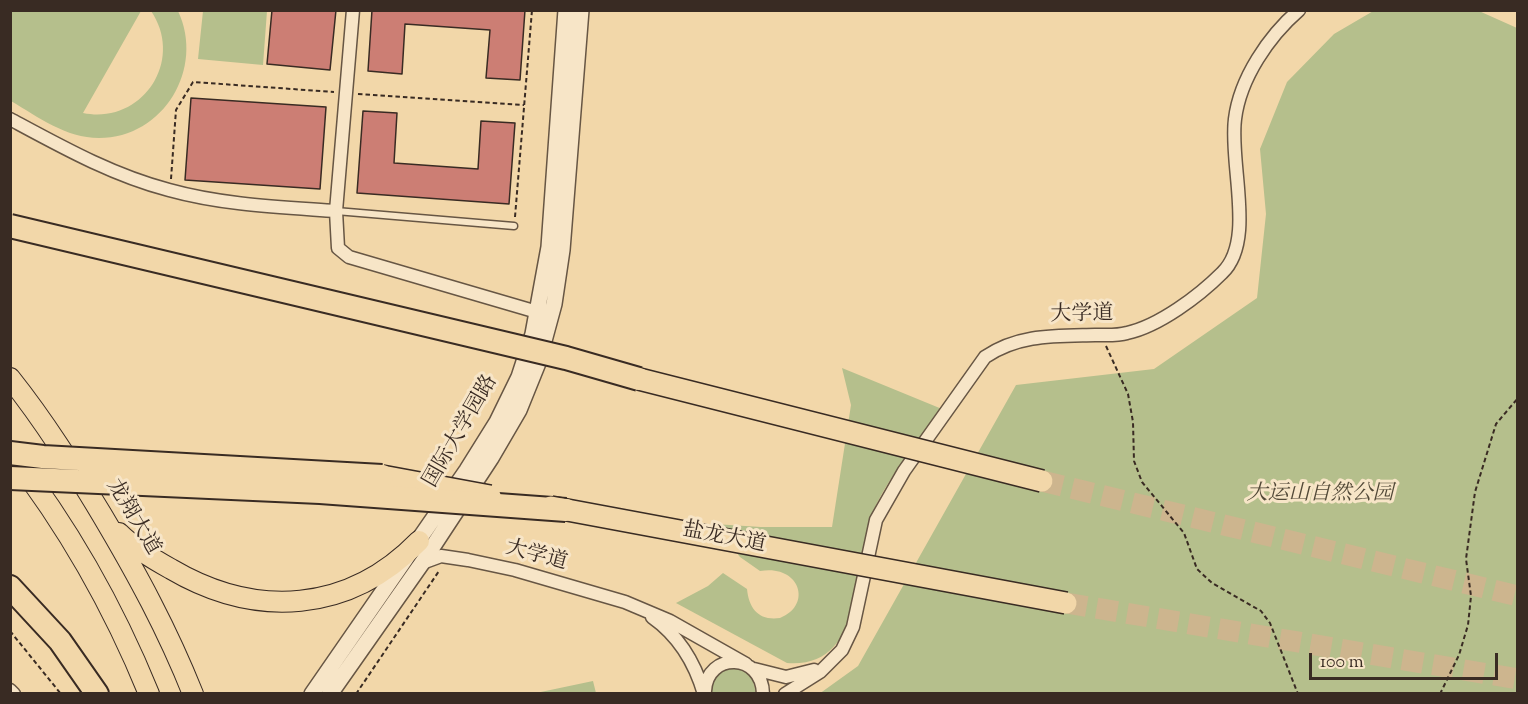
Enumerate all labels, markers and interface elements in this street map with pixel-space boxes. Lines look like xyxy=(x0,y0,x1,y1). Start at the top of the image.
street label: 大学道 xyxy=(1050,303,1114,329)
street label: 国际大学园路 xyxy=(420,371,504,493)
street label: 龙翔大道 xyxy=(100,476,164,560)
park label: 大运山自然公园 xyxy=(1247,482,1393,508)
street label: 盐龙大道 xyxy=(680,519,768,559)
street label: 大学道 xyxy=(502,537,570,577)
scale bar xyxy=(1312,641,1501,679)
text: 100 m xyxy=(1320,650,1364,676)

